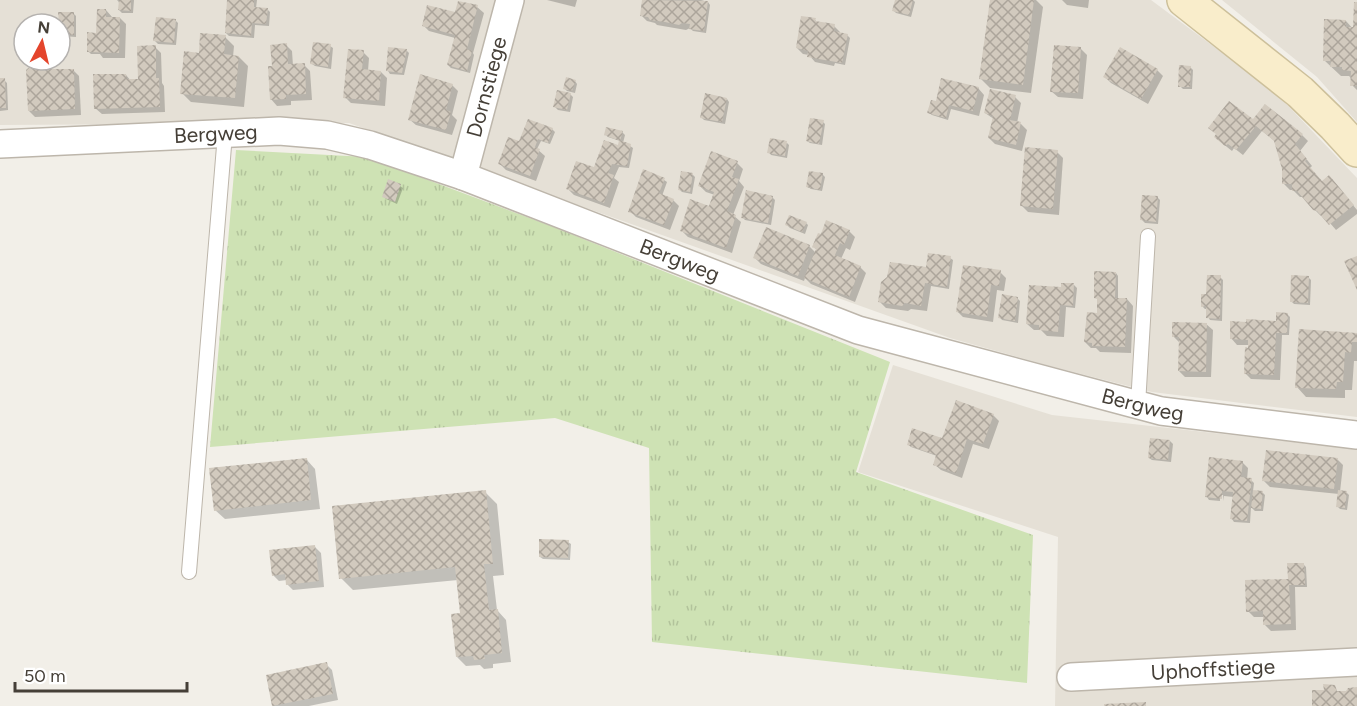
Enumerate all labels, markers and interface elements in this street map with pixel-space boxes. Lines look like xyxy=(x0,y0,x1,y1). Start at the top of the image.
north arrow xyxy=(12,12,72,72)
text: N xyxy=(36,17,51,38)
street label: Dornstiege xyxy=(461,34,512,140)
street label: Bergweg xyxy=(173,119,258,148)
street label: Bergweg xyxy=(636,233,723,287)
street label: Bergweg xyxy=(1099,383,1185,426)
street label: Uphoffstiege xyxy=(1150,653,1276,685)
scale bar xyxy=(15,655,188,693)
text: 50 m xyxy=(24,665,66,687)

